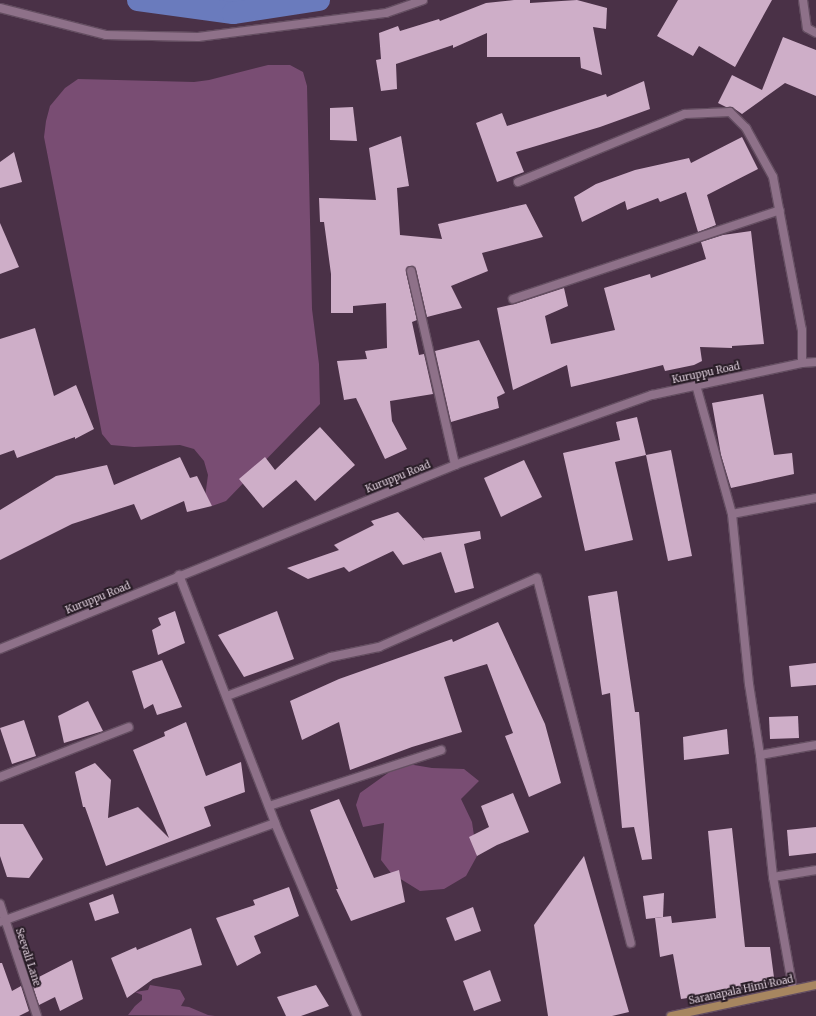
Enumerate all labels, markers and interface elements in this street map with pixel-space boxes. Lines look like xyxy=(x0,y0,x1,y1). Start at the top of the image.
street label: Kuruppu Road xyxy=(671,360,741,386)
street label: Kuruppu Road xyxy=(364,459,432,495)
street label: Kuruppu Road xyxy=(64,580,132,616)
street label: Seevali Lane xyxy=(13,926,43,988)
street label: Saranapala Himi Road xyxy=(688,973,794,1007)

